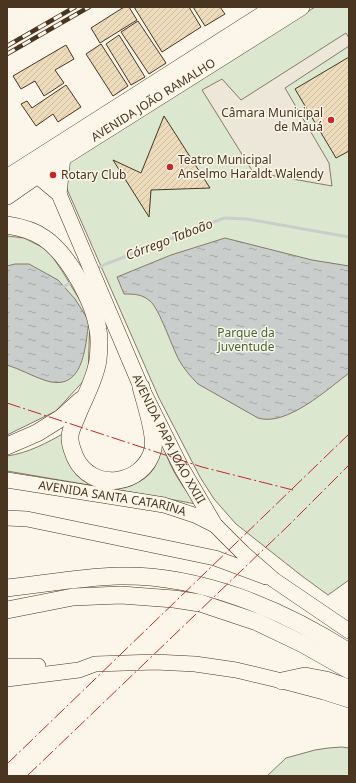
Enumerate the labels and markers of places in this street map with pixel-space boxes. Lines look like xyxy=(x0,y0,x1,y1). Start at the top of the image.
place label: Câmara Municipal de Mauá xyxy=(221,104,323,135)
marker: Câmara Municipal de Mauá xyxy=(326,115,336,125)
place label: Teatro Municipal Anselmo Haraldt Walendy xyxy=(178,151,325,182)
marker: Teatro Municipal Anselmo Haraldt Walendy xyxy=(165,162,175,172)
place label: Rotary Club xyxy=(61,166,126,183)
marker: Rotary Club xyxy=(48,170,58,180)

